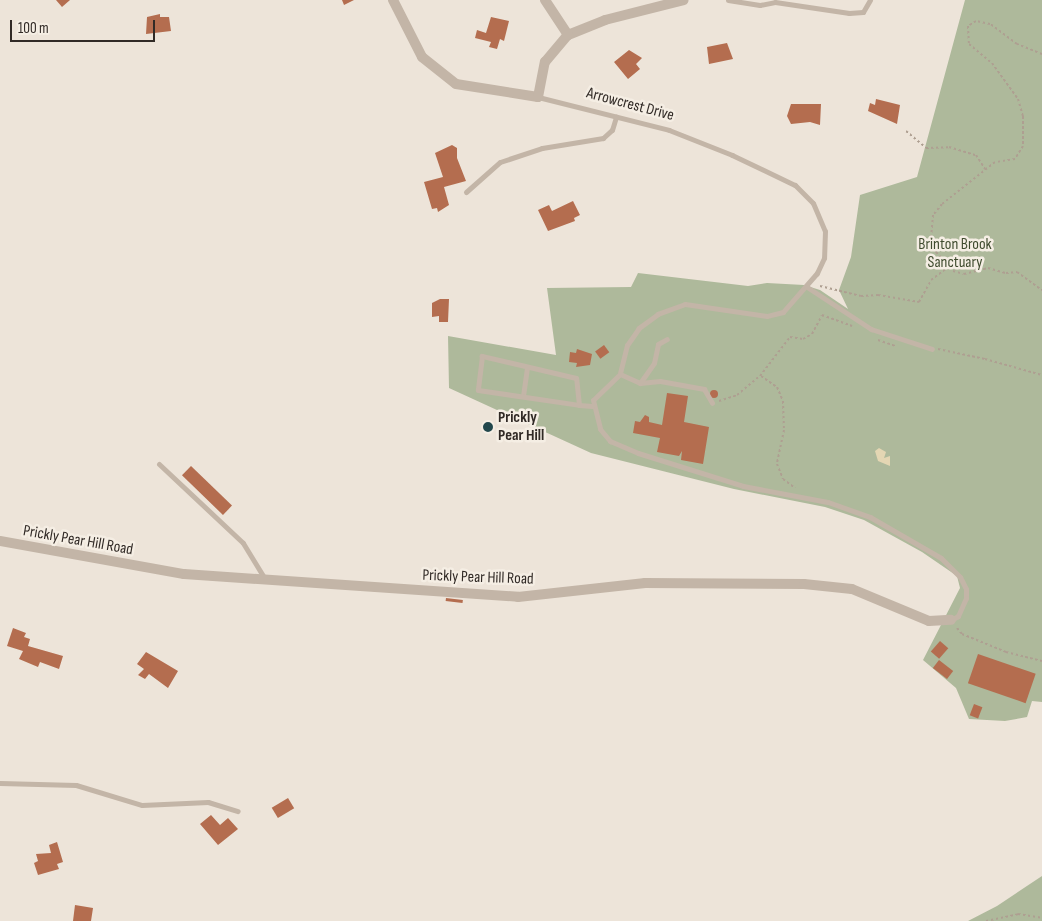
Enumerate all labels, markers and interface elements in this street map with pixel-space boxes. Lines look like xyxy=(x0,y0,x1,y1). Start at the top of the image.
scale bar xyxy=(12,10,158,42)
text: 100 m xyxy=(18,19,49,38)
street label: Arrowcrest Drive xyxy=(584,84,676,126)
park label: Brinton Brook Sanctuary xyxy=(918,235,992,273)
place label: Prickly Pear Hill xyxy=(498,408,544,446)
marker: Prickly Pear Hill xyxy=(482,421,494,433)
street label: Prickly Pear Hill Road xyxy=(22,522,134,560)
street label: Prickly Pear Hill Road xyxy=(422,566,534,590)

